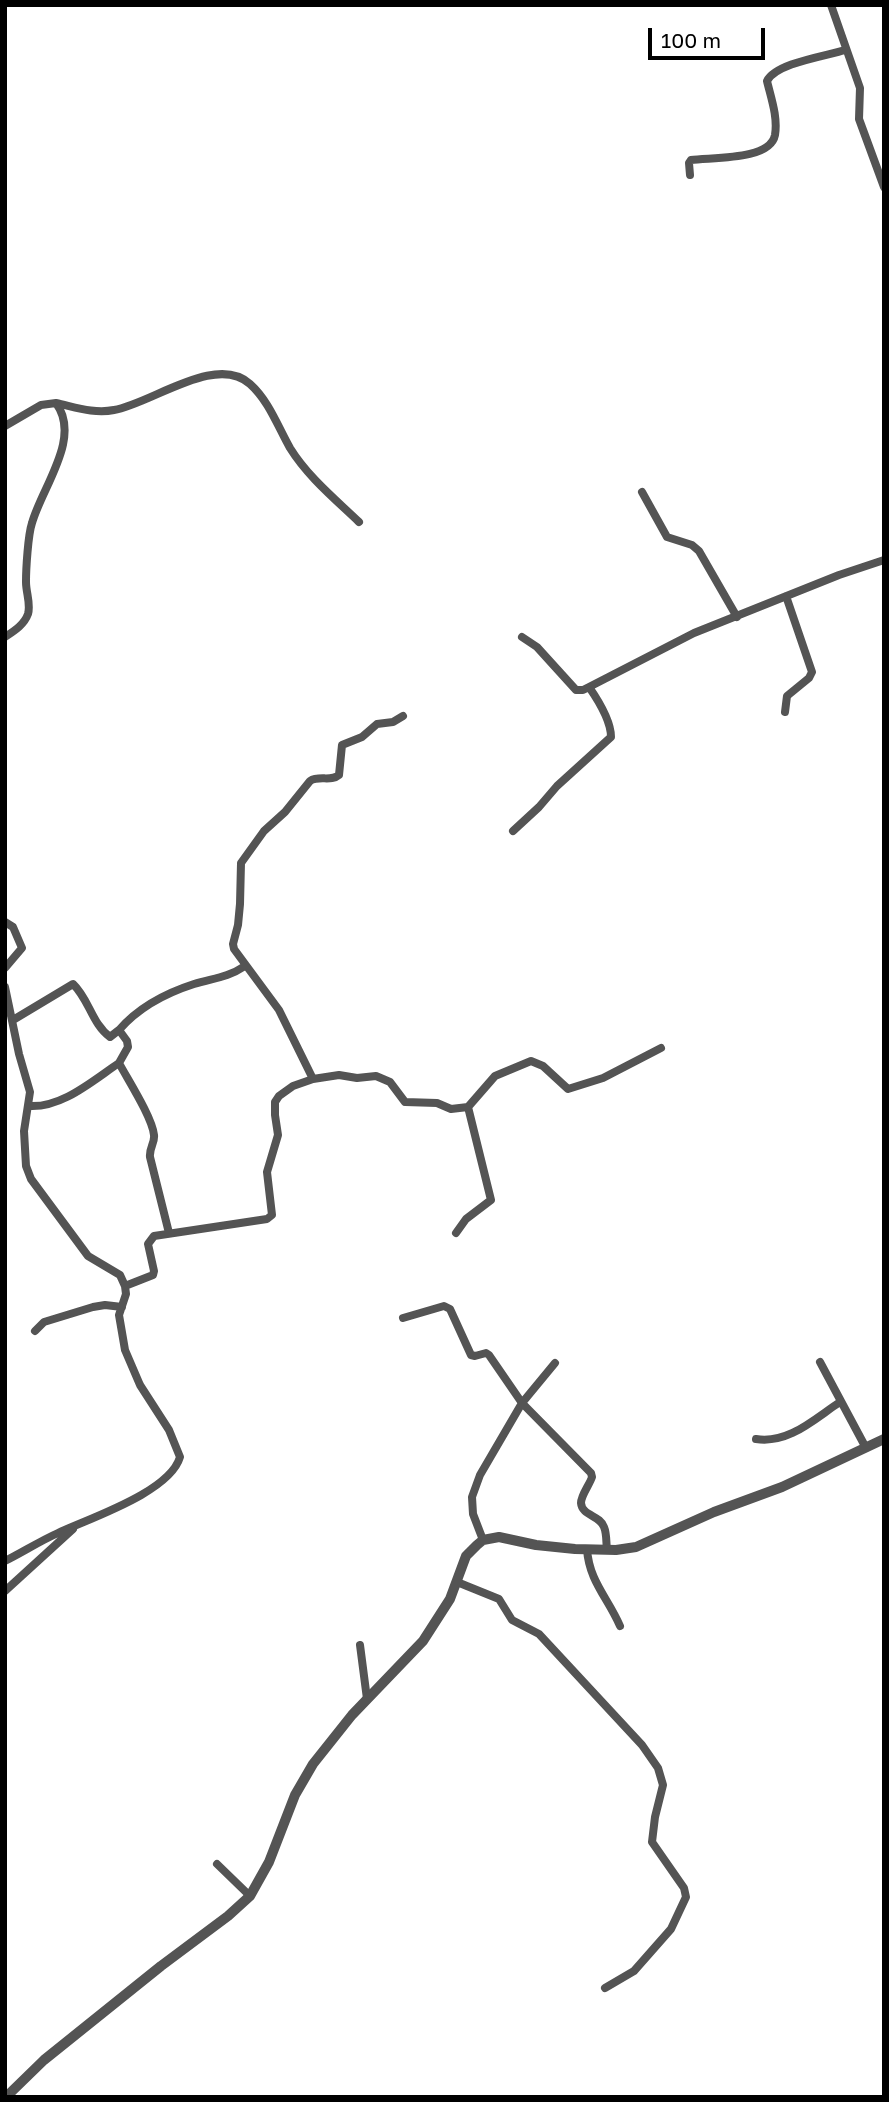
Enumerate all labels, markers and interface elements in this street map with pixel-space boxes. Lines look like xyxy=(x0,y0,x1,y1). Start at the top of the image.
scale bar xyxy=(651,14,768,58)
text: 100 m xyxy=(661,27,721,53)

